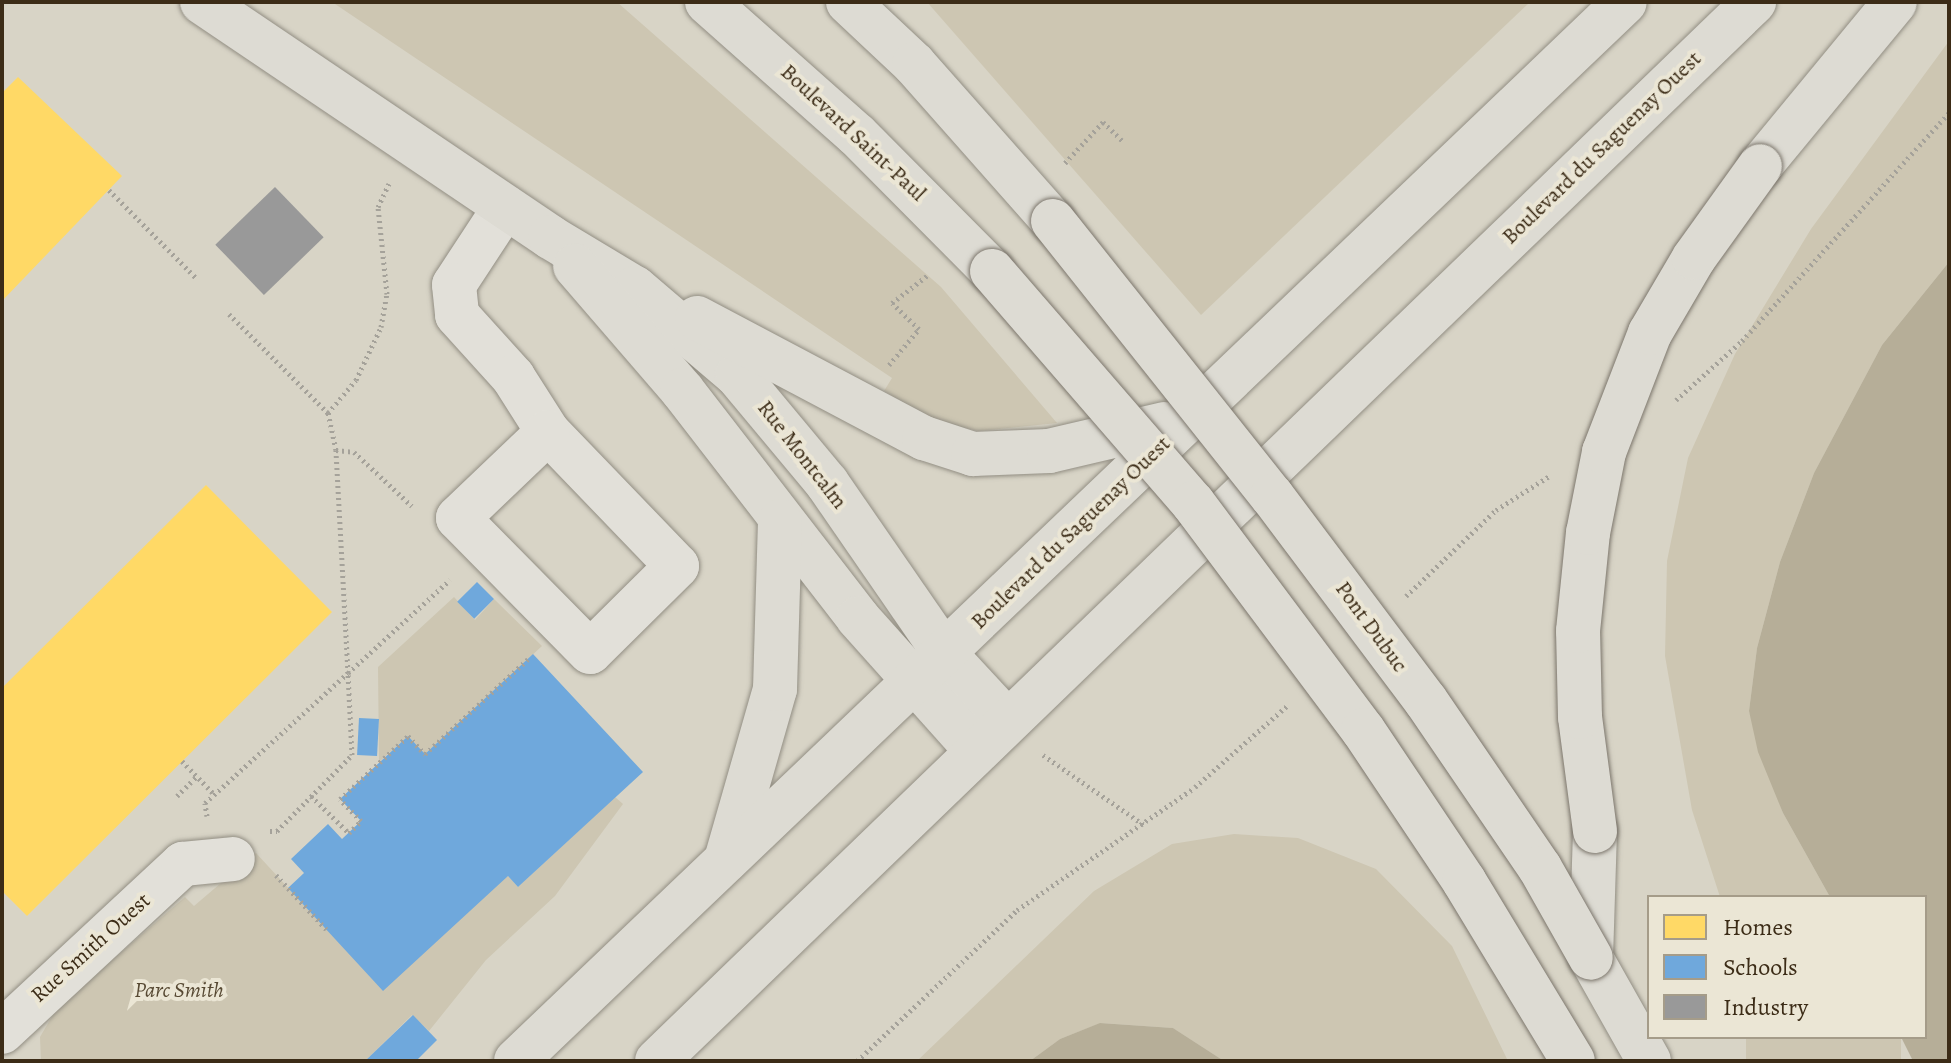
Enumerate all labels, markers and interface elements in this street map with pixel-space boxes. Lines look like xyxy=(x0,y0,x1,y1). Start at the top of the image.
street label: Boulevard du Saguenay Ouest xyxy=(1497,46,1707,250)
street label: Boulevard Saint-Paul xyxy=(775,59,931,207)
street label: Rue Montcalm xyxy=(751,395,853,515)
street label: Boulevard du Saguenay Ouest xyxy=(966,431,1176,635)
street label: Pont Dubuc xyxy=(1329,577,1413,677)
street label: Rue Smith Ouest xyxy=(26,888,156,1008)
legend xyxy=(1647,895,1927,1039)
text: Homes xyxy=(1723,911,1793,943)
text: Schools xyxy=(1723,951,1798,983)
park label: Parc Smith xyxy=(134,978,224,1004)
text: Industry xyxy=(1723,991,1808,1023)

